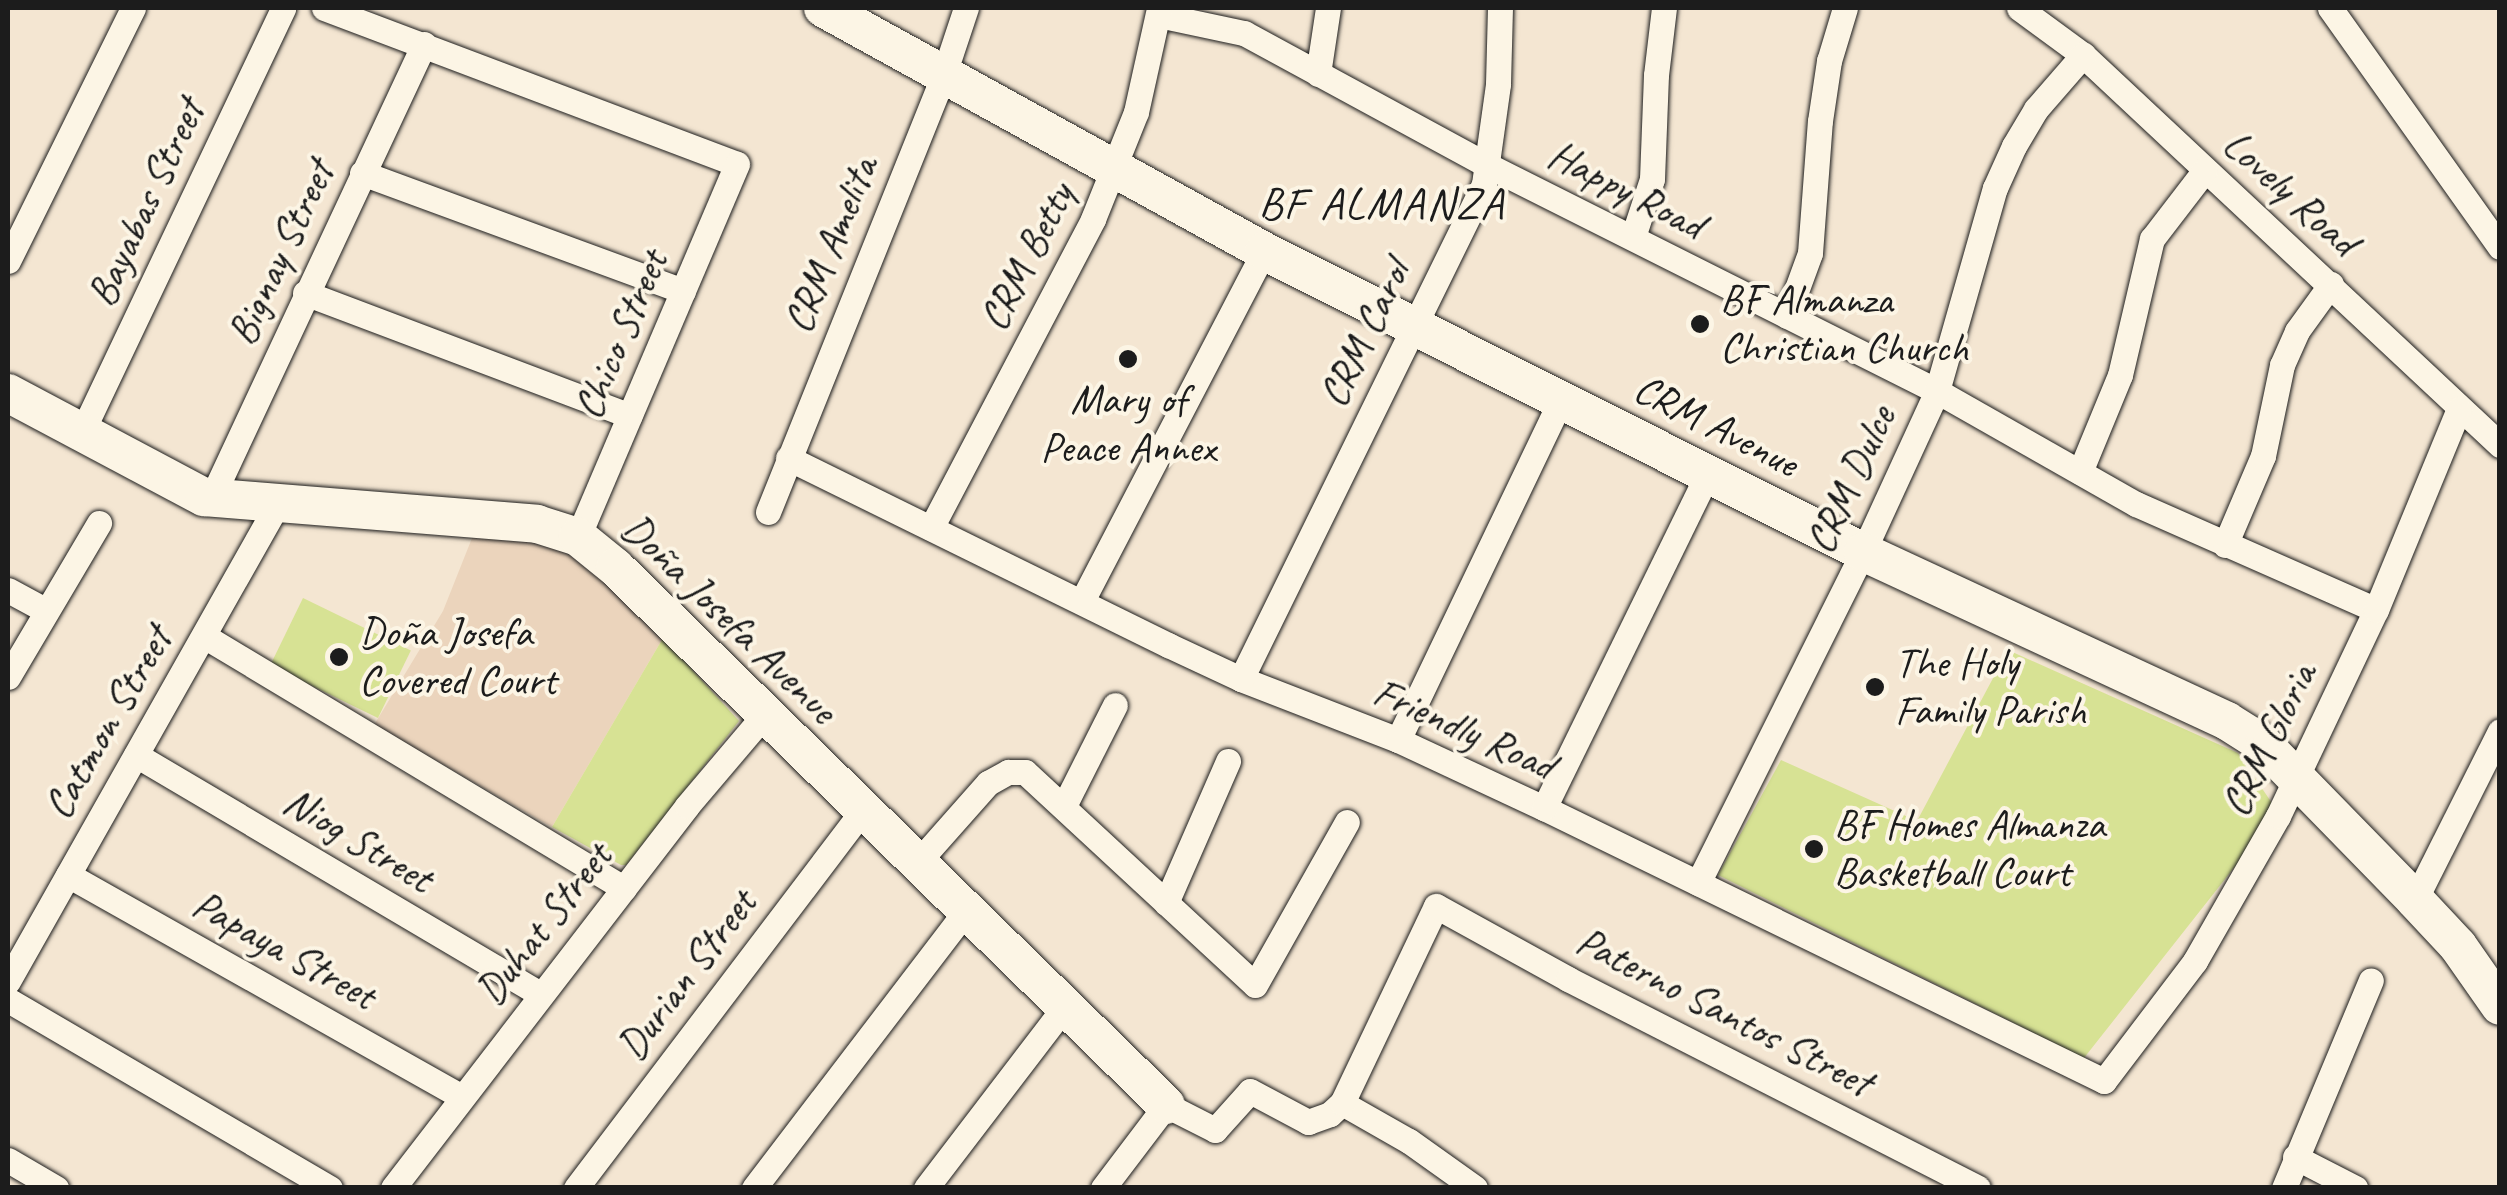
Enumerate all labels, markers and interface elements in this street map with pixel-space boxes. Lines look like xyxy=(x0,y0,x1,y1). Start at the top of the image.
street label: Bayabas Street xyxy=(76,92,216,314)
street label: Lovely Road xyxy=(2213,120,2367,266)
street label: Happy Road xyxy=(1539,129,1713,251)
street label: CRM Amelita xyxy=(773,150,889,340)
street label: Bignay Street xyxy=(217,153,345,353)
street label: CRM Betty xyxy=(969,175,1085,339)
district label: BF ALMANZA xyxy=(1260,177,1504,231)
street label: Chico Street xyxy=(563,243,679,427)
street label: CRM Carol xyxy=(1308,253,1422,415)
place label: BF Almanza Christian Church xyxy=(1720,275,1970,374)
marker: BF Almanza Christian Church xyxy=(1689,313,1711,335)
marker: Mary of Peace Annex xyxy=(1117,348,1139,370)
street label: CRM Avenue xyxy=(1626,363,1806,489)
place label: Mary of Peace Annex xyxy=(1041,375,1215,474)
street label: CRM Dulce xyxy=(1795,398,1907,562)
street label: Doña Josefa Avenue xyxy=(611,504,847,734)
place label: Doña Josefa Covered Court xyxy=(359,608,556,706)
street label: Catmon Street xyxy=(33,618,183,828)
place label: The Holy Family Parish xyxy=(1895,638,2087,736)
marker: Doña Josefa Covered Court xyxy=(328,646,350,668)
street label: CRM Gloria xyxy=(2210,655,2328,825)
street label: Friendly Road xyxy=(1366,667,1562,791)
marker: The Holy Family Parish xyxy=(1864,676,1886,698)
street label: Niog Street xyxy=(274,776,442,904)
place label: BF Homes Almanza Basketball Court xyxy=(1834,800,2106,898)
street label: Duhat Street xyxy=(465,833,623,1015)
marker: BF Homes Almanza Basketball Court xyxy=(1803,838,1825,860)
street label: Papaya Street xyxy=(183,879,385,1021)
street label: Durian Street xyxy=(607,880,767,1070)
street label: Paterno Santos Street xyxy=(1568,916,1880,1108)

